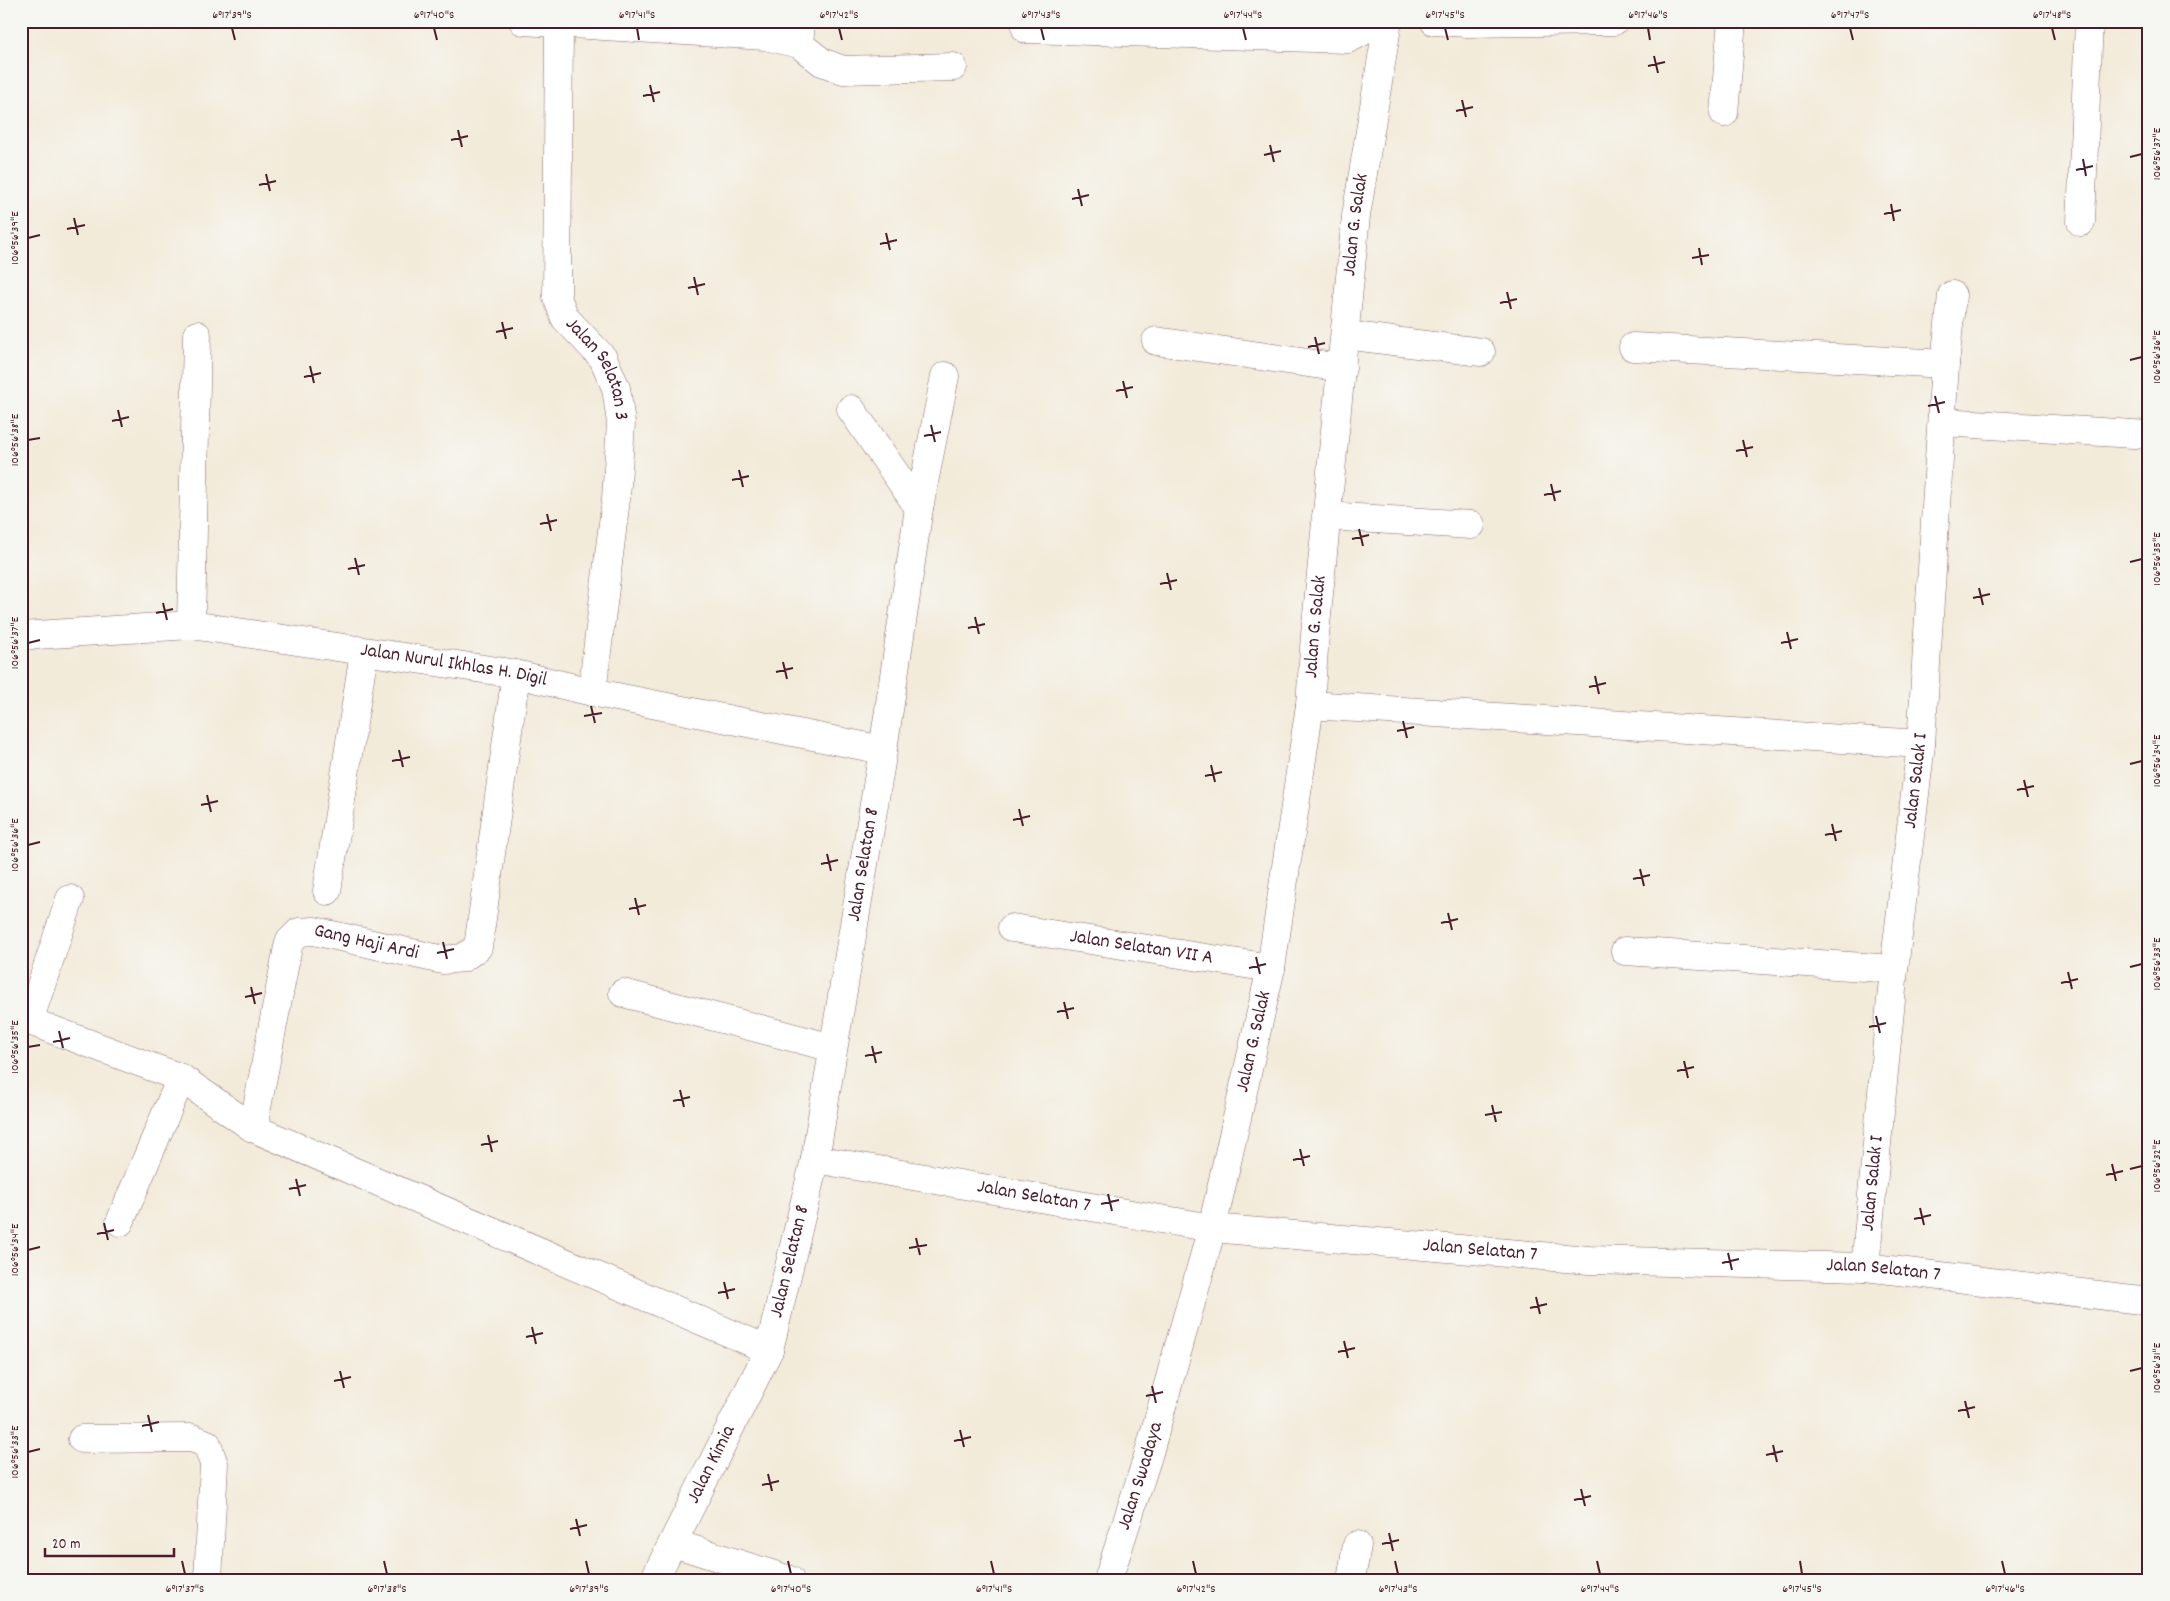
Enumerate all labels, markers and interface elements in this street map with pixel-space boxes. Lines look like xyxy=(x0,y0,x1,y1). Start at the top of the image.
text: 6°17'39"S xyxy=(212,7,252,24)
text: 6°17'40"S xyxy=(414,7,454,24)
text: 6°17'41"S xyxy=(619,7,655,24)
text: 6°17'42"S xyxy=(819,7,859,24)
text: 6°17'43"S xyxy=(1021,7,1061,24)
text: 6°17'44"S xyxy=(1224,7,1262,24)
text: 6°17'45"S xyxy=(1425,7,1465,24)
text: 6°17'46"S xyxy=(1628,7,1668,24)
text: 6°17'47"S xyxy=(1831,7,1869,24)
text: 6°17'48"S xyxy=(2033,7,2071,24)
text: 106°56'37"E xyxy=(2149,127,2166,180)
street label: Jalan G. Salak xyxy=(1336,171,1377,277)
text: 106°56'39"E xyxy=(7,211,24,265)
street label: Jalan Selatan 3 xyxy=(558,312,634,422)
text: 106°56'36"E xyxy=(2149,330,2166,384)
text: 106°56'38"E xyxy=(7,413,24,466)
text: 106°56'35"E xyxy=(2149,532,2166,586)
street label: Jalan G. Salak xyxy=(1298,574,1335,679)
text: 106°56'37"E xyxy=(7,616,24,669)
street label: Jalan Nurul Ikhlas H. Digil xyxy=(358,637,550,695)
street label: Jalan Salak I xyxy=(1897,732,1936,830)
text: 106°56'34"E xyxy=(2149,734,2166,787)
street label: Jalan Selatan 8 xyxy=(841,806,887,924)
text: 106°56'36"E xyxy=(7,818,24,872)
street label: Gang Haji Ardi xyxy=(311,917,422,968)
street label: Jalan Selatan VII A xyxy=(1068,923,1215,973)
text: 106°56'33"E xyxy=(2149,937,2166,991)
street label: Jalan G. Salak xyxy=(1229,988,1279,1095)
text: 106°56'35"E xyxy=(7,1020,24,1074)
street label: Jalan Salak I xyxy=(1855,1134,1892,1233)
text: 106°56'32"E xyxy=(2149,1139,2166,1193)
street label: Jalan Selatan 7 xyxy=(975,1173,1093,1221)
street label: Jalan Selatan 8 xyxy=(763,1202,817,1321)
text: 106°56'34"E xyxy=(7,1223,24,1276)
street label: Jalan Selatan 7 xyxy=(1422,1232,1538,1270)
street label: Jalan Selatan 7 xyxy=(1826,1252,1942,1290)
text: 106°56'31"E xyxy=(2149,1342,2166,1393)
street label: Jalan Swadaya xyxy=(1111,1418,1171,1534)
street label: Jalan Kimia xyxy=(680,1420,743,1509)
text: 106°56'33"E xyxy=(7,1425,24,1479)
scale bar xyxy=(45,1526,174,1558)
text: 20 m xyxy=(52,1534,80,1556)
text: 6°17'37"S xyxy=(166,1581,204,1598)
text: 6°17'38"S xyxy=(367,1581,407,1598)
text: 6°17'39"S xyxy=(569,1581,609,1598)
text: 6°17'40"S xyxy=(771,1581,811,1598)
text: 6°17'41"S xyxy=(976,1581,1012,1598)
text: 6°17'42"S xyxy=(1176,1581,1216,1598)
text: 6°17'43"S xyxy=(1378,1581,1418,1598)
text: 6°17'44"S xyxy=(1581,1581,1619,1598)
text: 6°17'45"S xyxy=(1782,1581,1822,1598)
text: 6°17'46"S xyxy=(1985,1581,2025,1598)

